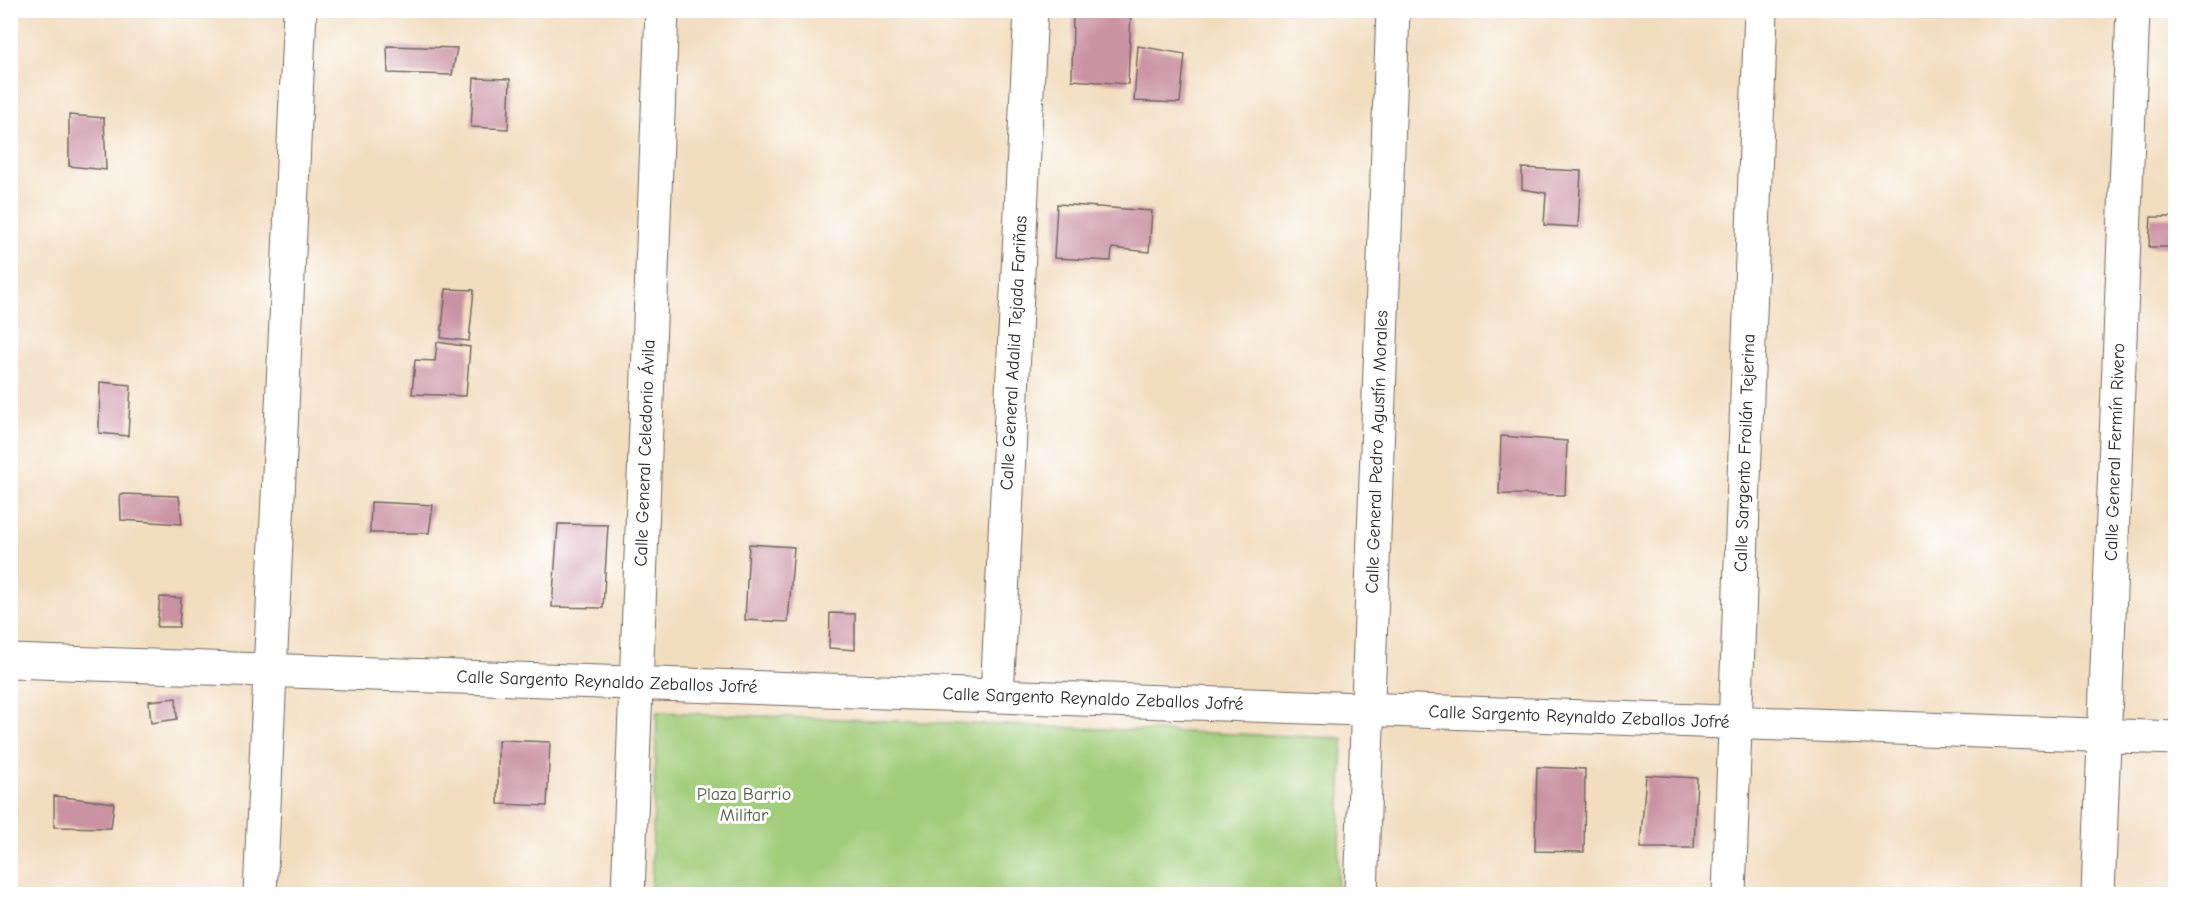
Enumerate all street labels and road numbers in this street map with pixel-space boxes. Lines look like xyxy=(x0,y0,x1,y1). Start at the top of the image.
street label: Calle General Adalid Tejada Fariñas xyxy=(996,215,1032,491)
street label: Calle General Pedro Agustín Morales xyxy=(1362,310,1392,594)
street label: Calle Sargento Froilán Tejerina xyxy=(1730,333,1760,573)
street label: Calle General Celedonio Ávila xyxy=(630,339,659,567)
street label: Calle General Fermín Rivero xyxy=(2101,343,2129,561)
street label: Calle Sargento Reynaldo Zeballos Jofré xyxy=(456,666,758,698)
street label: Calle Sargento Reynaldo Zeballos Jofré xyxy=(942,683,1244,715)
street label: Calle Sargento Reynaldo Zeballos Jofré xyxy=(1428,701,1730,733)

